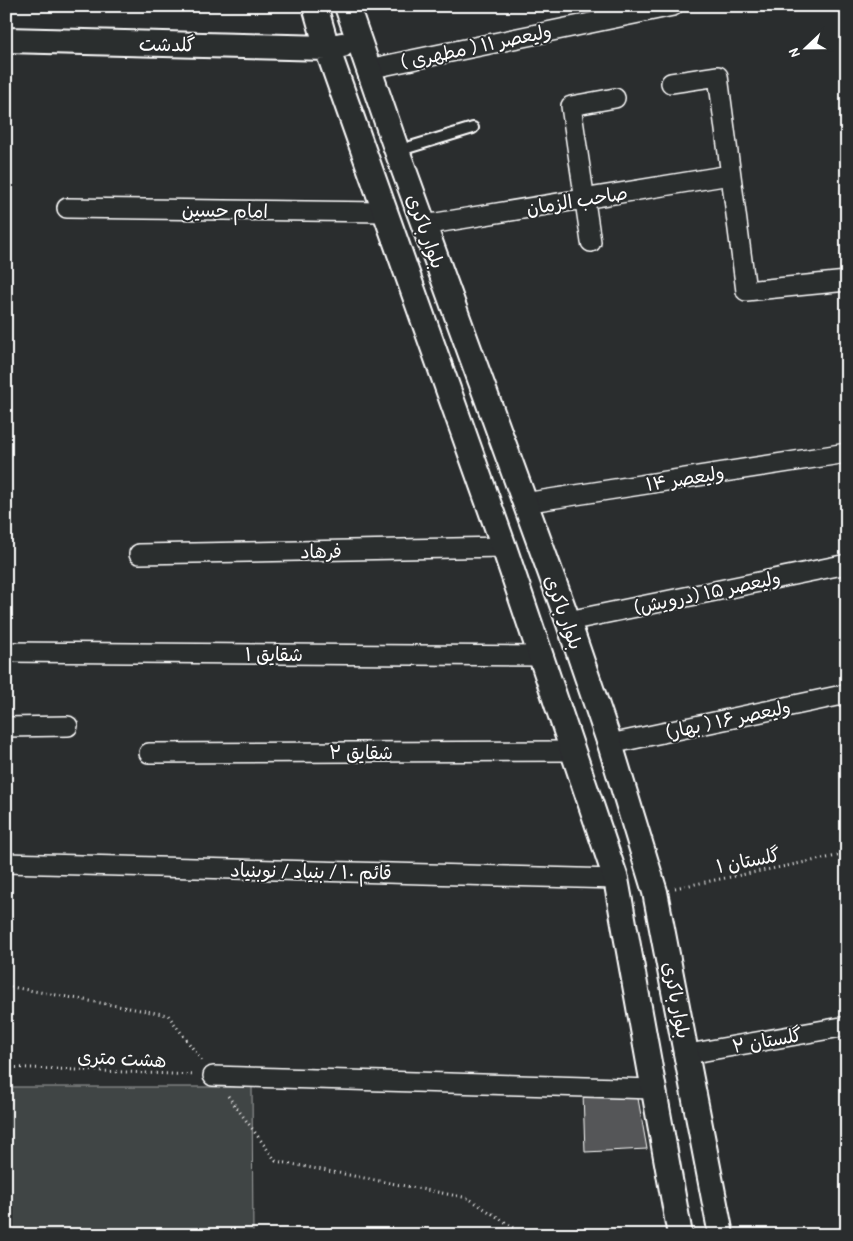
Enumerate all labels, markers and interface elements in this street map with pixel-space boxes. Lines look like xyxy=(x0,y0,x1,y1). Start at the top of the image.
street label: ولیعصر ۱۱ ( مطهری ) xyxy=(398,17,554,75)
north arrow xyxy=(780,22,830,72)
street label: گلدشت xyxy=(139,31,195,57)
text: N xyxy=(783,46,804,60)
street label: صاحب الزمان xyxy=(524,179,630,221)
street label: بلوار باکری xyxy=(401,190,451,272)
street label: امام حسین xyxy=(182,196,268,226)
street label: ولیعصر ۱۴ xyxy=(644,459,726,497)
street label: فرهاد xyxy=(300,538,342,564)
street label: ولیعصر ۱۵ (درویش) xyxy=(631,564,783,620)
street label: بلوار باکری xyxy=(539,571,589,653)
street label: شقایق ۱ xyxy=(245,641,303,667)
street label: ولیعصر ۱۶ ( بهار) xyxy=(663,693,793,745)
street label: شقایق ۲ xyxy=(329,739,393,765)
street label: گلستان ۱ xyxy=(714,841,782,879)
street label: قائم ۱۰ / بنیاد / نوبنیاد xyxy=(230,857,392,887)
street label: بلوار باکری xyxy=(657,959,697,1041)
street label: گلستان ۲ xyxy=(730,1021,804,1059)
street label: هشت متری xyxy=(77,1043,167,1073)

